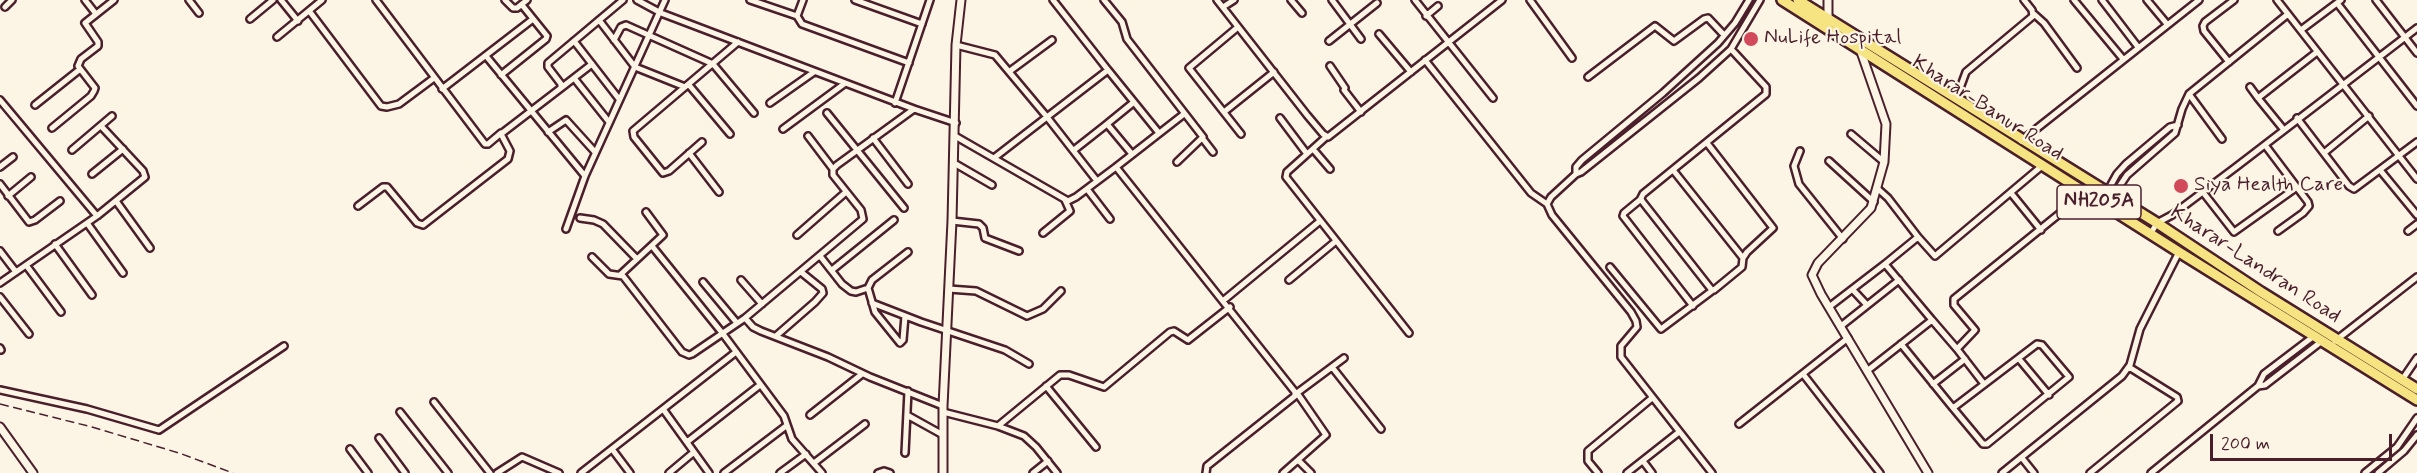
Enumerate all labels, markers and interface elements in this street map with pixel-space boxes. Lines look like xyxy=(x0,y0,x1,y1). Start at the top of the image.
place label: NuLife Hospital xyxy=(1764,26,1901,52)
marker: NuLife Hospital xyxy=(1742,30,1760,48)
street label: Kharar-Banur Road xyxy=(1906,51,2068,167)
place label: Siya Health Care xyxy=(2194,173,2343,199)
marker: Siya Health Care xyxy=(2172,177,2190,195)
road number: NH205A xyxy=(2057,185,2141,219)
street label: Kharar-Landran Road xyxy=(2165,200,2345,330)
scale bar xyxy=(2213,422,2394,460)
text: 200 m xyxy=(2221,432,2270,456)

